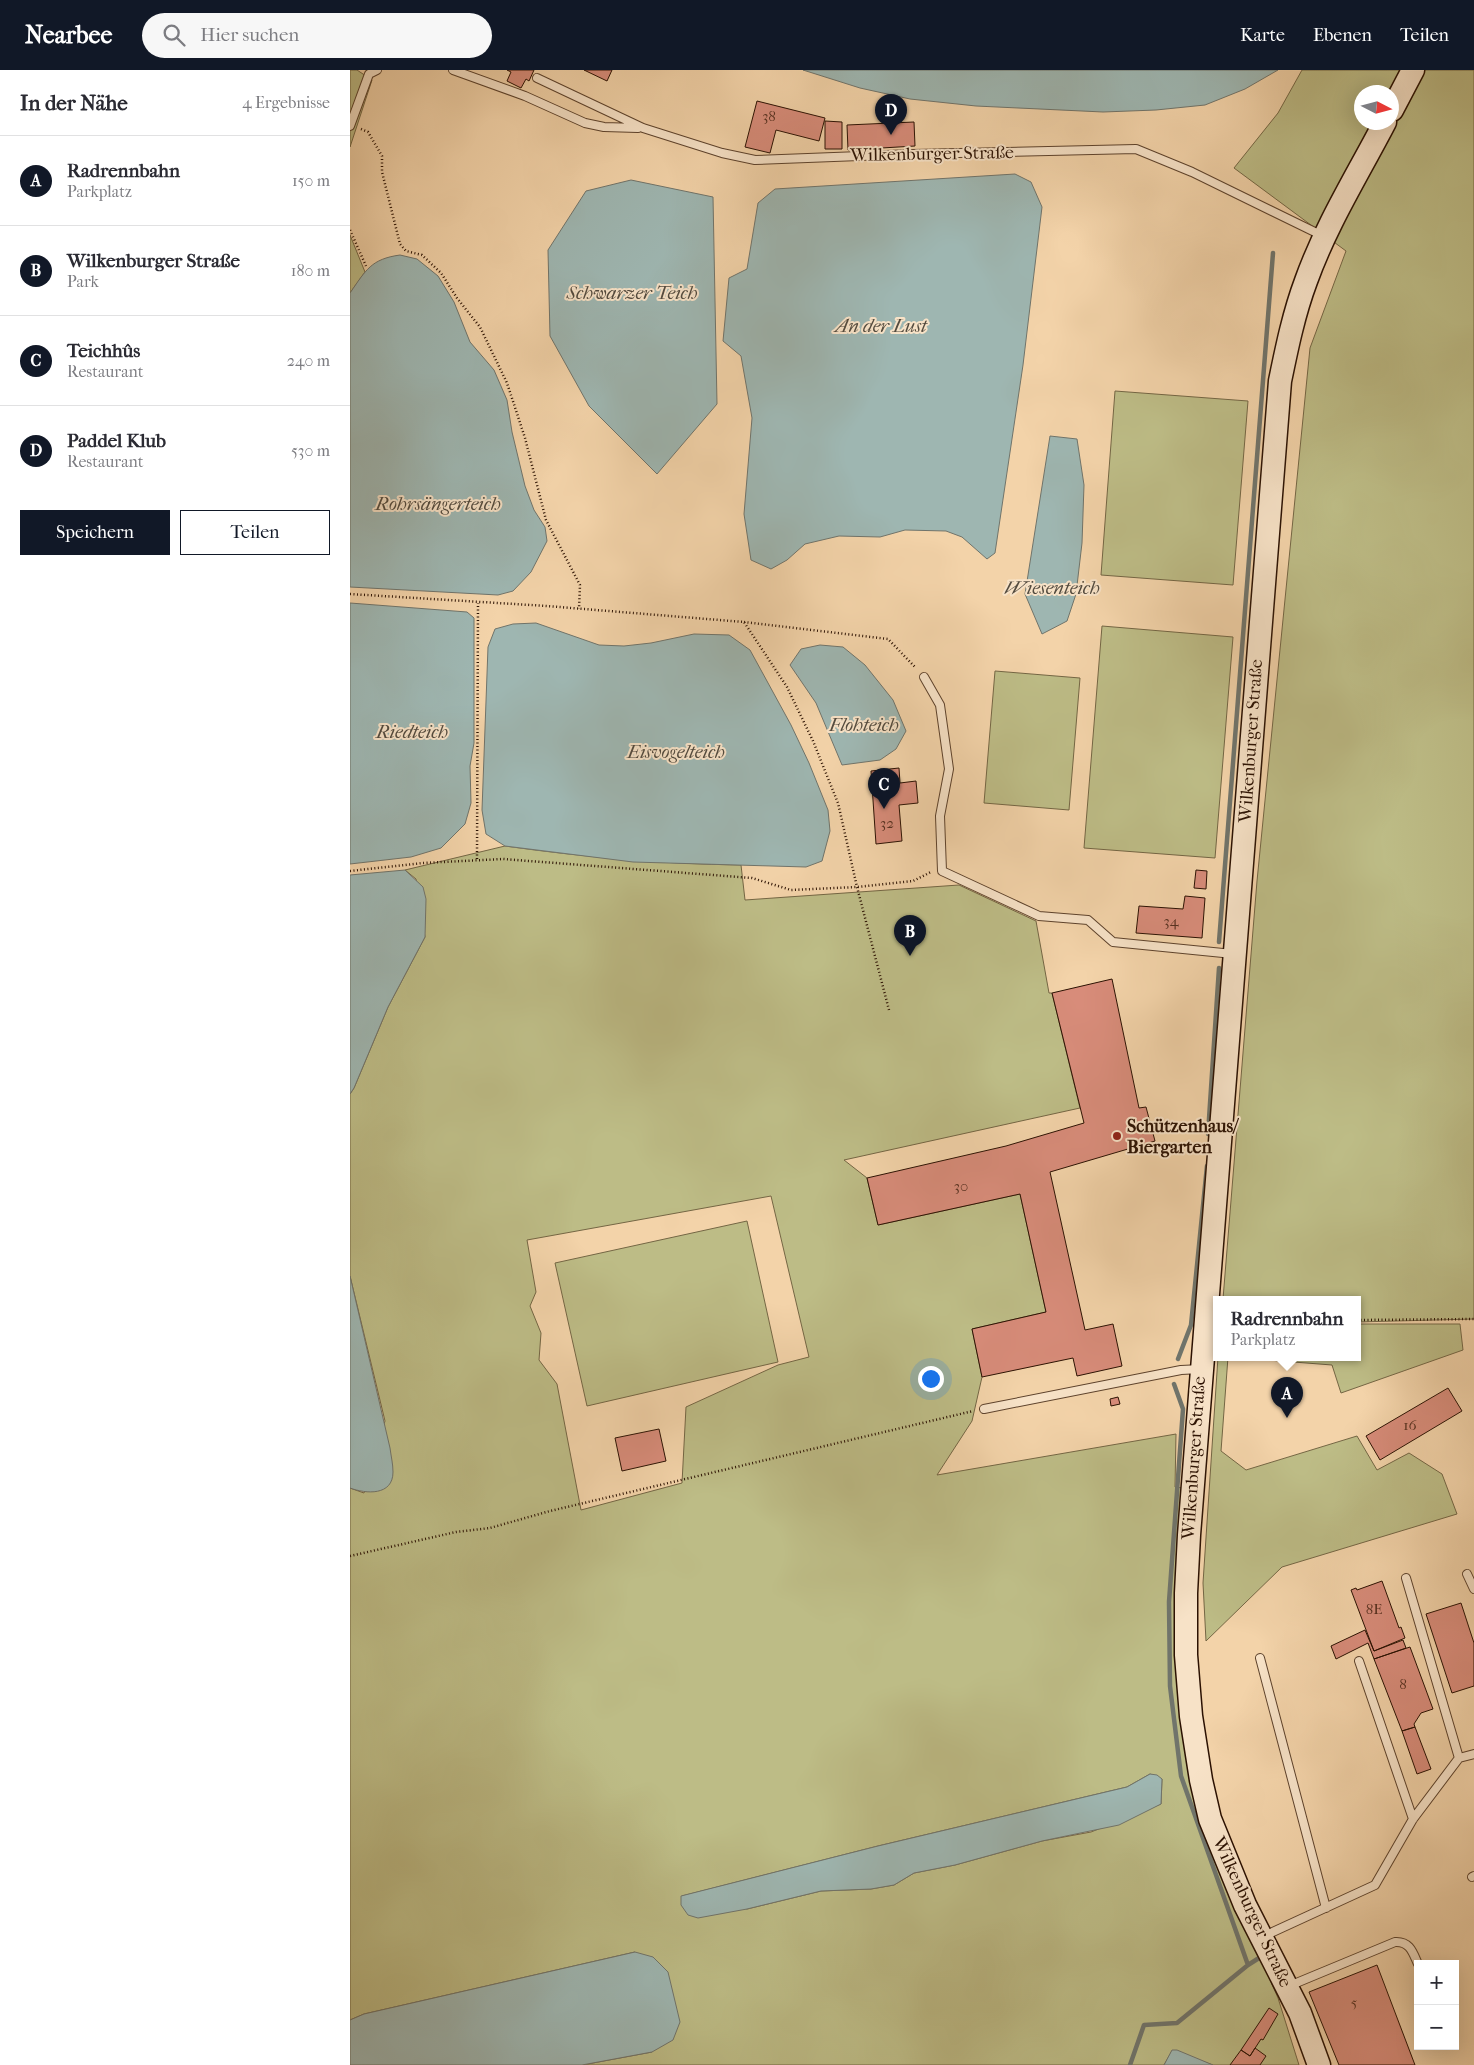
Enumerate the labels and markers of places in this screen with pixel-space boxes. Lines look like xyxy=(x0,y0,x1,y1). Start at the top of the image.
pin: D xyxy=(875,94,907,135)
pin: C xyxy=(868,768,900,809)
pin: B xyxy=(894,915,926,956)
place label: Schützenhaus/ Biergarten xyxy=(1127,1116,1240,1158)
marker: Schützenhaus/ Biergarten xyxy=(1111,1130,1123,1142)
pin: A xyxy=(1271,1377,1303,1418)

